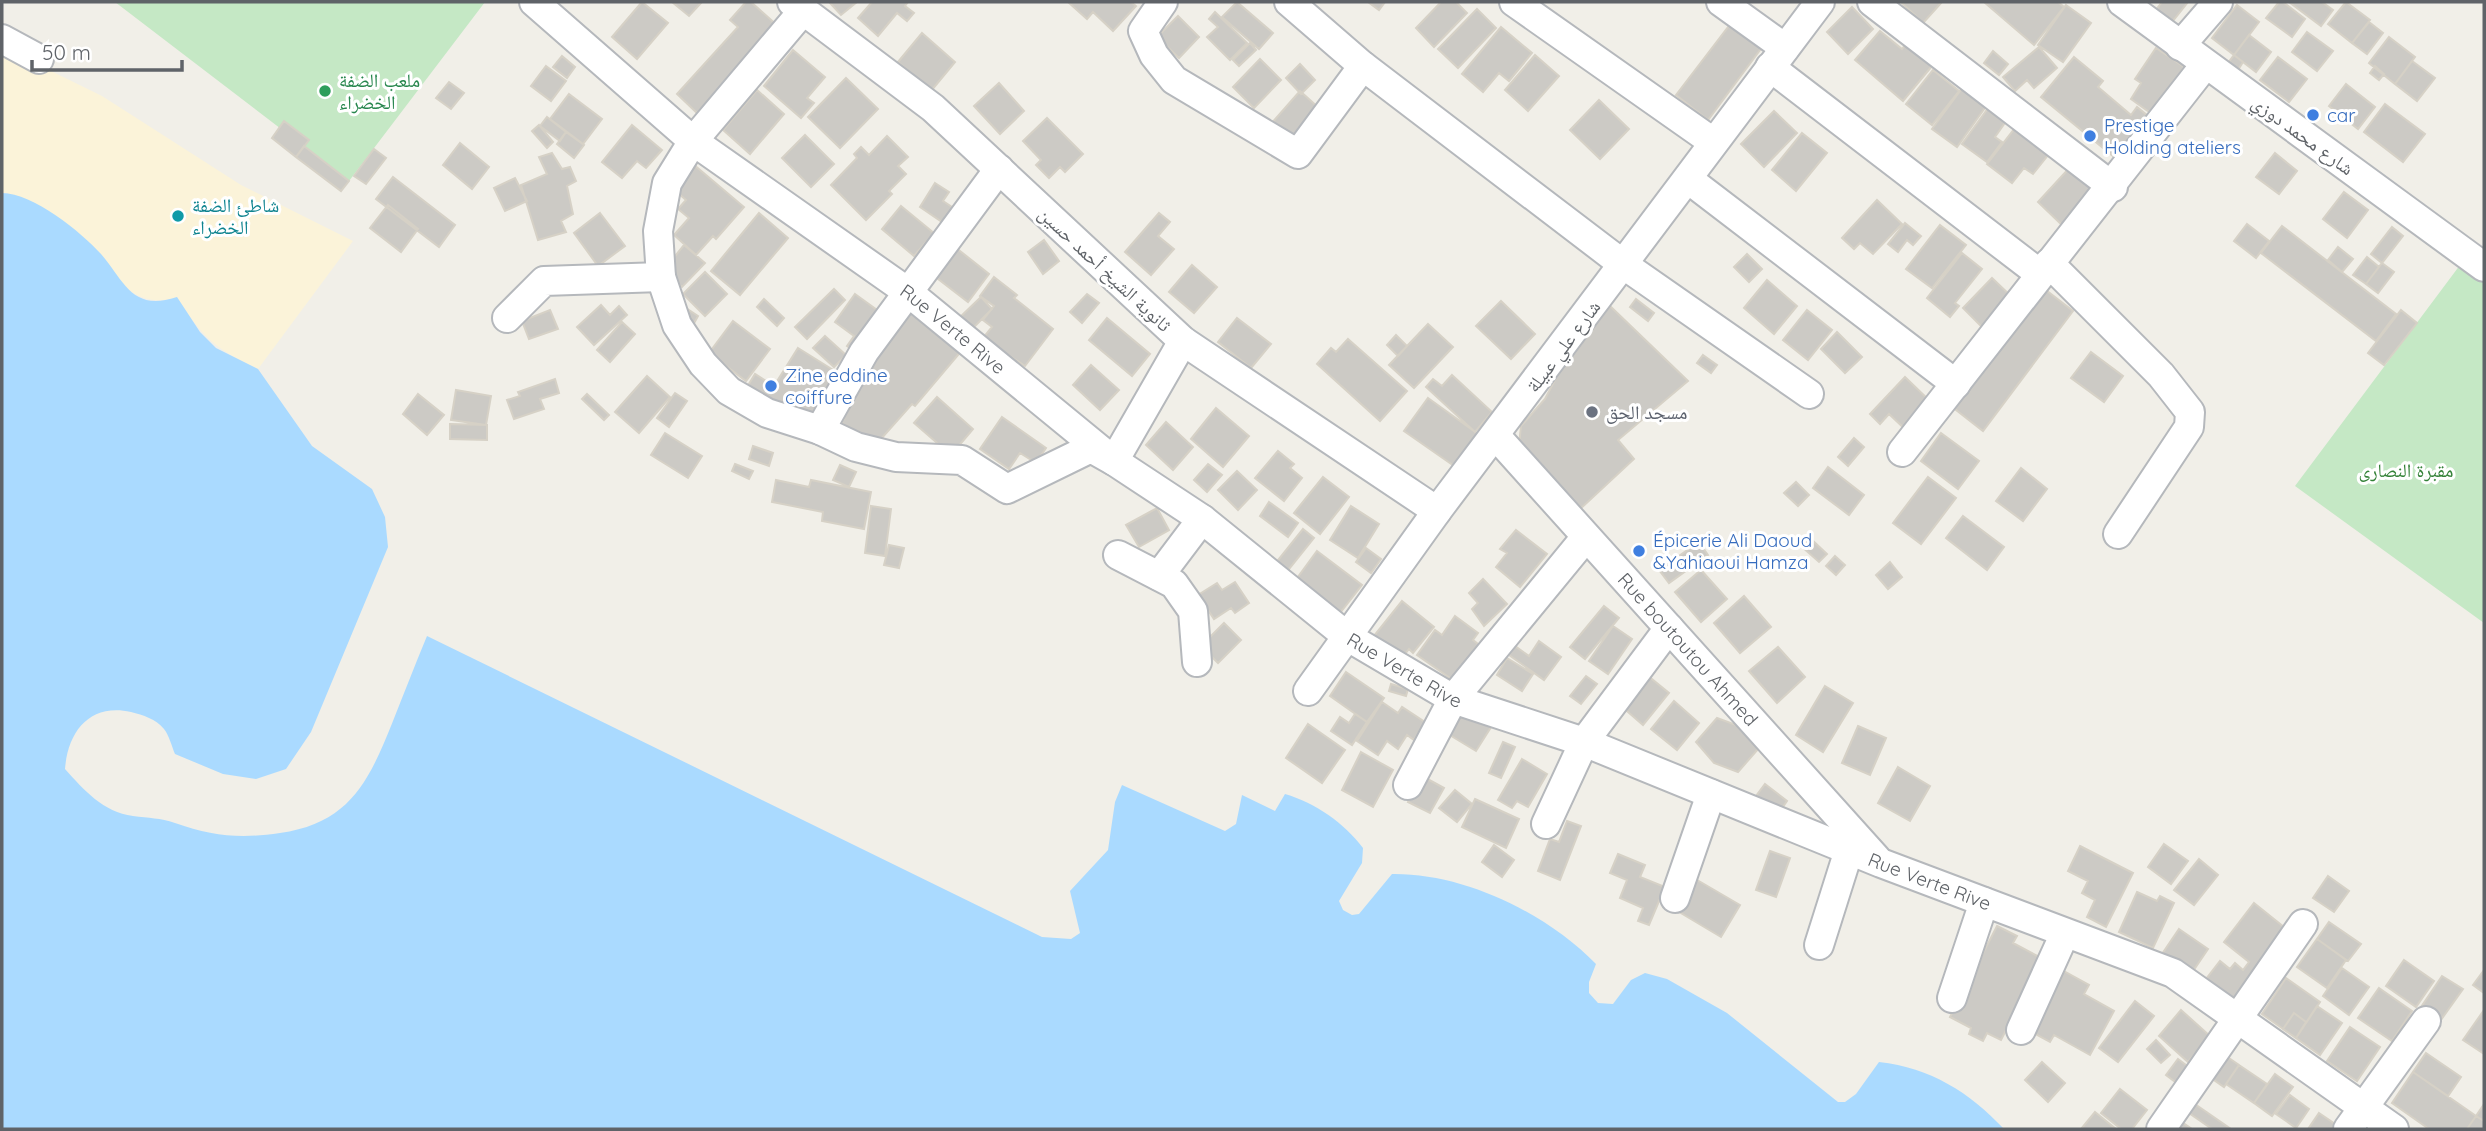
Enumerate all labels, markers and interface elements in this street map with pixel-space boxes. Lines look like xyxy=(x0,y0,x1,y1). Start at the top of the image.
scale bar xyxy=(32,28,182,72)
text: 50 m xyxy=(42,39,91,65)
place label: ملعب الضفة الخضراء xyxy=(339,68,420,114)
marker: ملعب الضفة الخضراء xyxy=(317,83,333,99)
street label: شارع محمد دوزي xyxy=(2245,90,2359,183)
place label: car xyxy=(2327,103,2356,127)
marker: car xyxy=(2305,107,2321,123)
place label: Prestige Holding ateliers xyxy=(2104,113,2241,159)
marker: Prestige Holding ateliers xyxy=(2082,128,2098,144)
place label: شاطئ الضفة الخضراء xyxy=(192,193,279,239)
street label: ثانوية الشيخ أحمد حسين xyxy=(1033,201,1176,337)
marker: شاطئ الضفة الخضراء xyxy=(170,208,186,224)
street label: Rue Verte Rive xyxy=(896,278,1011,379)
street label: شارع علي عبيلة xyxy=(1521,295,1608,399)
place label: Zine eddine coiffure xyxy=(785,363,888,409)
marker: Zine eddine coiffure xyxy=(763,378,779,394)
place label: مسجد الحق xyxy=(1606,400,1688,424)
marker: مسجد الحق xyxy=(1584,404,1600,420)
park label: مقبرة النصارى xyxy=(2359,458,2453,482)
place label: Épicerie Ali Daoud &Yahiaoui Hamza xyxy=(1653,528,1812,574)
marker: Épicerie Ali Daoud &Yahiaoui Hamza xyxy=(1631,543,1647,559)
street label: Rue boutoutou Ahmed xyxy=(1613,568,1763,731)
street label: Rue Verte Rive xyxy=(1343,627,1465,713)
street label: Rue Verte Rive xyxy=(1865,847,1994,915)

